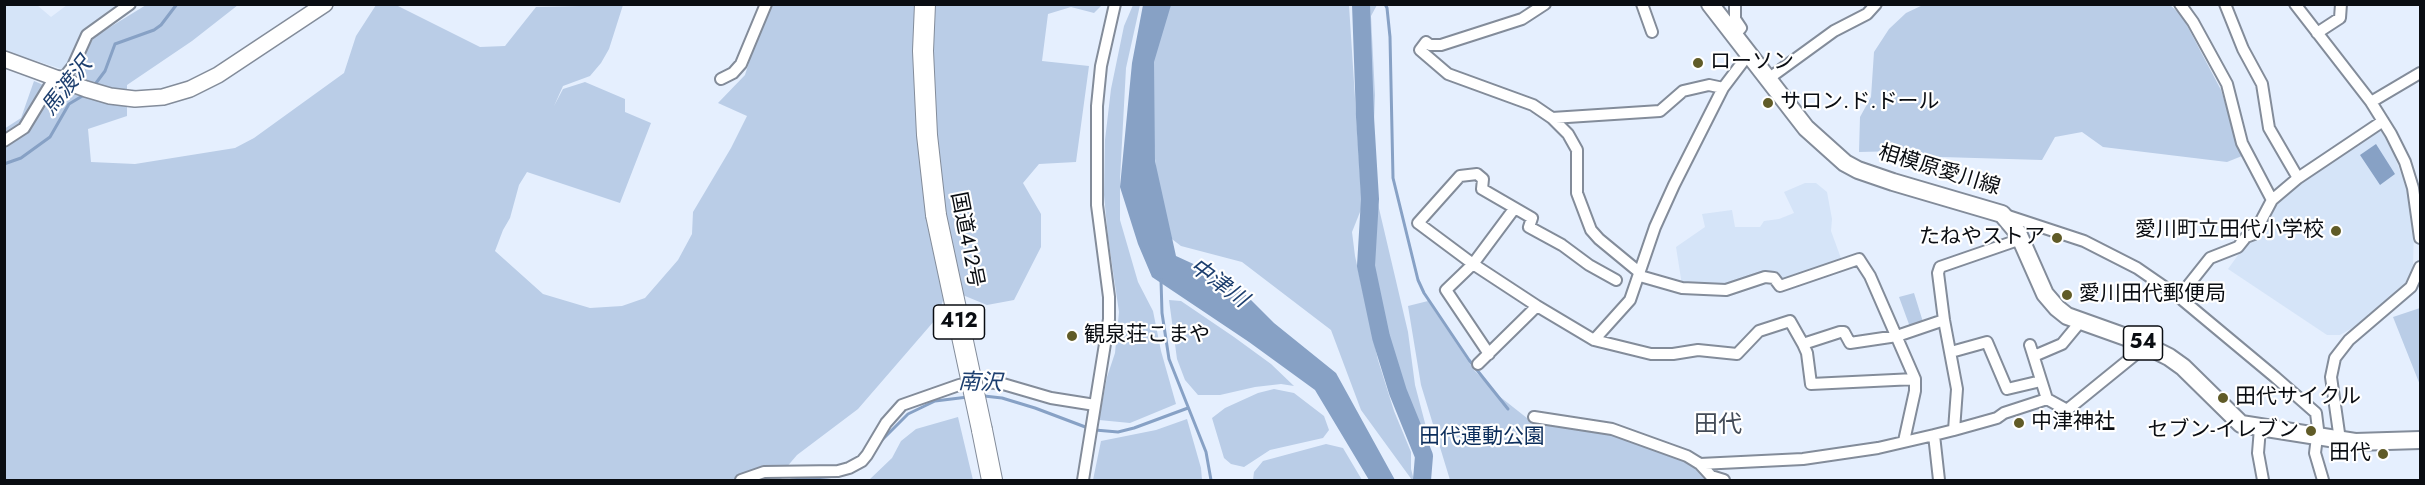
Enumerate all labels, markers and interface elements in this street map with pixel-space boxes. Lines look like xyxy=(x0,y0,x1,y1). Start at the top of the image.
place label: ローソン xyxy=(1710,50,1794,76)
water label: 馬渡沢 xyxy=(37,53,99,121)
marker: ローソン xyxy=(1691,56,1705,70)
place label: サロン.ド.ドール xyxy=(1780,90,1940,116)
marker: サロン.ド.ドール xyxy=(1761,96,1775,110)
street label: 相模原愛川線 xyxy=(1875,141,2003,201)
street label: 国道412号 xyxy=(944,190,988,290)
place label: 愛川町立田代小学校 xyxy=(2135,218,2324,244)
marker: 愛川町立田代小学校 xyxy=(2329,224,2343,238)
place label: たねやストア xyxy=(1919,225,2045,251)
marker: たねやストア xyxy=(2050,231,2064,245)
water label: 中津川 xyxy=(1184,254,1252,314)
place label: 愛川田代郵便局 xyxy=(2079,282,2226,308)
marker: 愛川田代郵便局 xyxy=(2060,288,2074,302)
road number: 412 xyxy=(934,305,984,339)
place label: 観泉荘こまや xyxy=(1084,323,1210,349)
road number: 54 xyxy=(2124,326,2162,360)
marker: 観泉荘こまや xyxy=(1065,329,1079,343)
water label: 南沢 xyxy=(958,370,1002,398)
place label: 田代サイクル xyxy=(2235,385,2361,411)
marker: 田代サイクル xyxy=(2216,391,2230,405)
place label: 中津神社 xyxy=(2031,410,2115,436)
district label: 田代 xyxy=(1694,412,1742,440)
marker: 中津神社 xyxy=(2012,416,2026,430)
place label: セブン-イレブン xyxy=(2148,418,2299,444)
marker: セブン-イレブン xyxy=(2304,424,2318,438)
park label: 田代運動公園 xyxy=(1419,425,1545,451)
place label: 田代 xyxy=(2329,441,2371,467)
marker: 田代 xyxy=(2376,447,2390,461)

